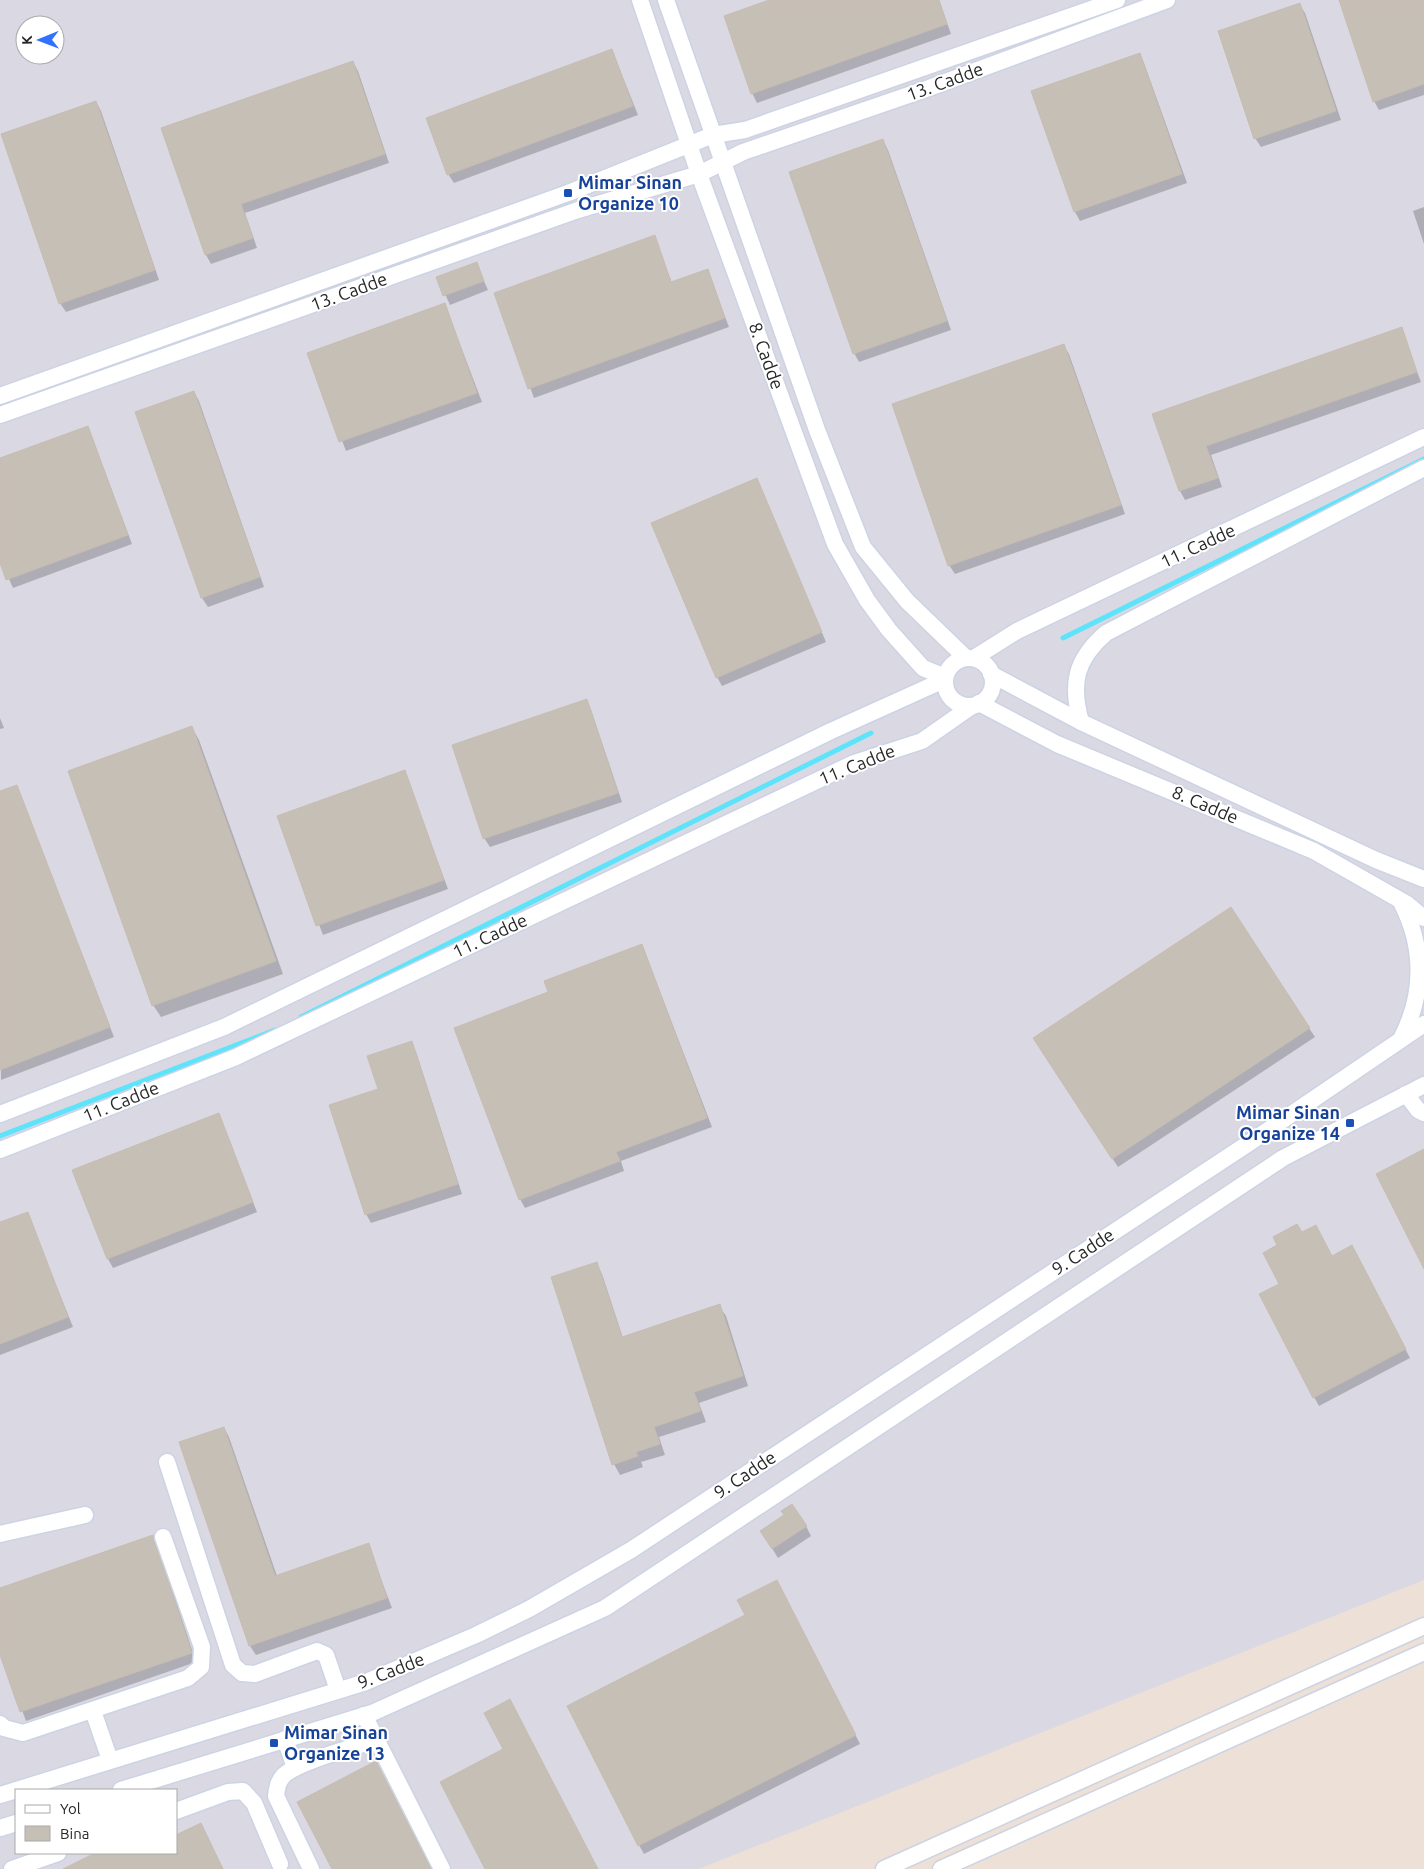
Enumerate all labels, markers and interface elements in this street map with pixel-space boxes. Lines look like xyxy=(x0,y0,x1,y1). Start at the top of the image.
north arrow xyxy=(15,15,65,65)
text: K xyxy=(19,35,35,45)
street label: 13. Cadde xyxy=(904,58,986,104)
place label: Mimar Sinan Organize 10 xyxy=(578,172,682,213)
marker: Mimar Sinan Organize 10 xyxy=(562,187,574,199)
street label: 13. Cadde xyxy=(308,268,390,314)
street label: 8. Cadde xyxy=(746,319,788,392)
street label: 11. Cadde xyxy=(1157,519,1238,571)
street label: 11. Cadde xyxy=(816,740,898,788)
street label: 8. Cadde xyxy=(1169,781,1242,827)
street label: 11. Cadde xyxy=(449,909,530,961)
street label: 11. Cadde xyxy=(80,1077,162,1125)
place label: Mimar Sinan Organize 14 xyxy=(1236,1102,1340,1143)
marker: Mimar Sinan Organize 14 xyxy=(1344,1117,1356,1129)
street label: 9. Cadde xyxy=(1048,1224,1117,1279)
street label: 9. Cadde xyxy=(710,1446,779,1502)
street label: 9. Cadde xyxy=(354,1648,427,1692)
place label: Mimar Sinan Organize 13 xyxy=(284,1722,388,1763)
marker: Mimar Sinan Organize 13 xyxy=(268,1737,280,1749)
legend xyxy=(15,1789,178,1854)
text: Yol xyxy=(60,1800,81,1817)
text: Bina xyxy=(60,1825,89,1842)

